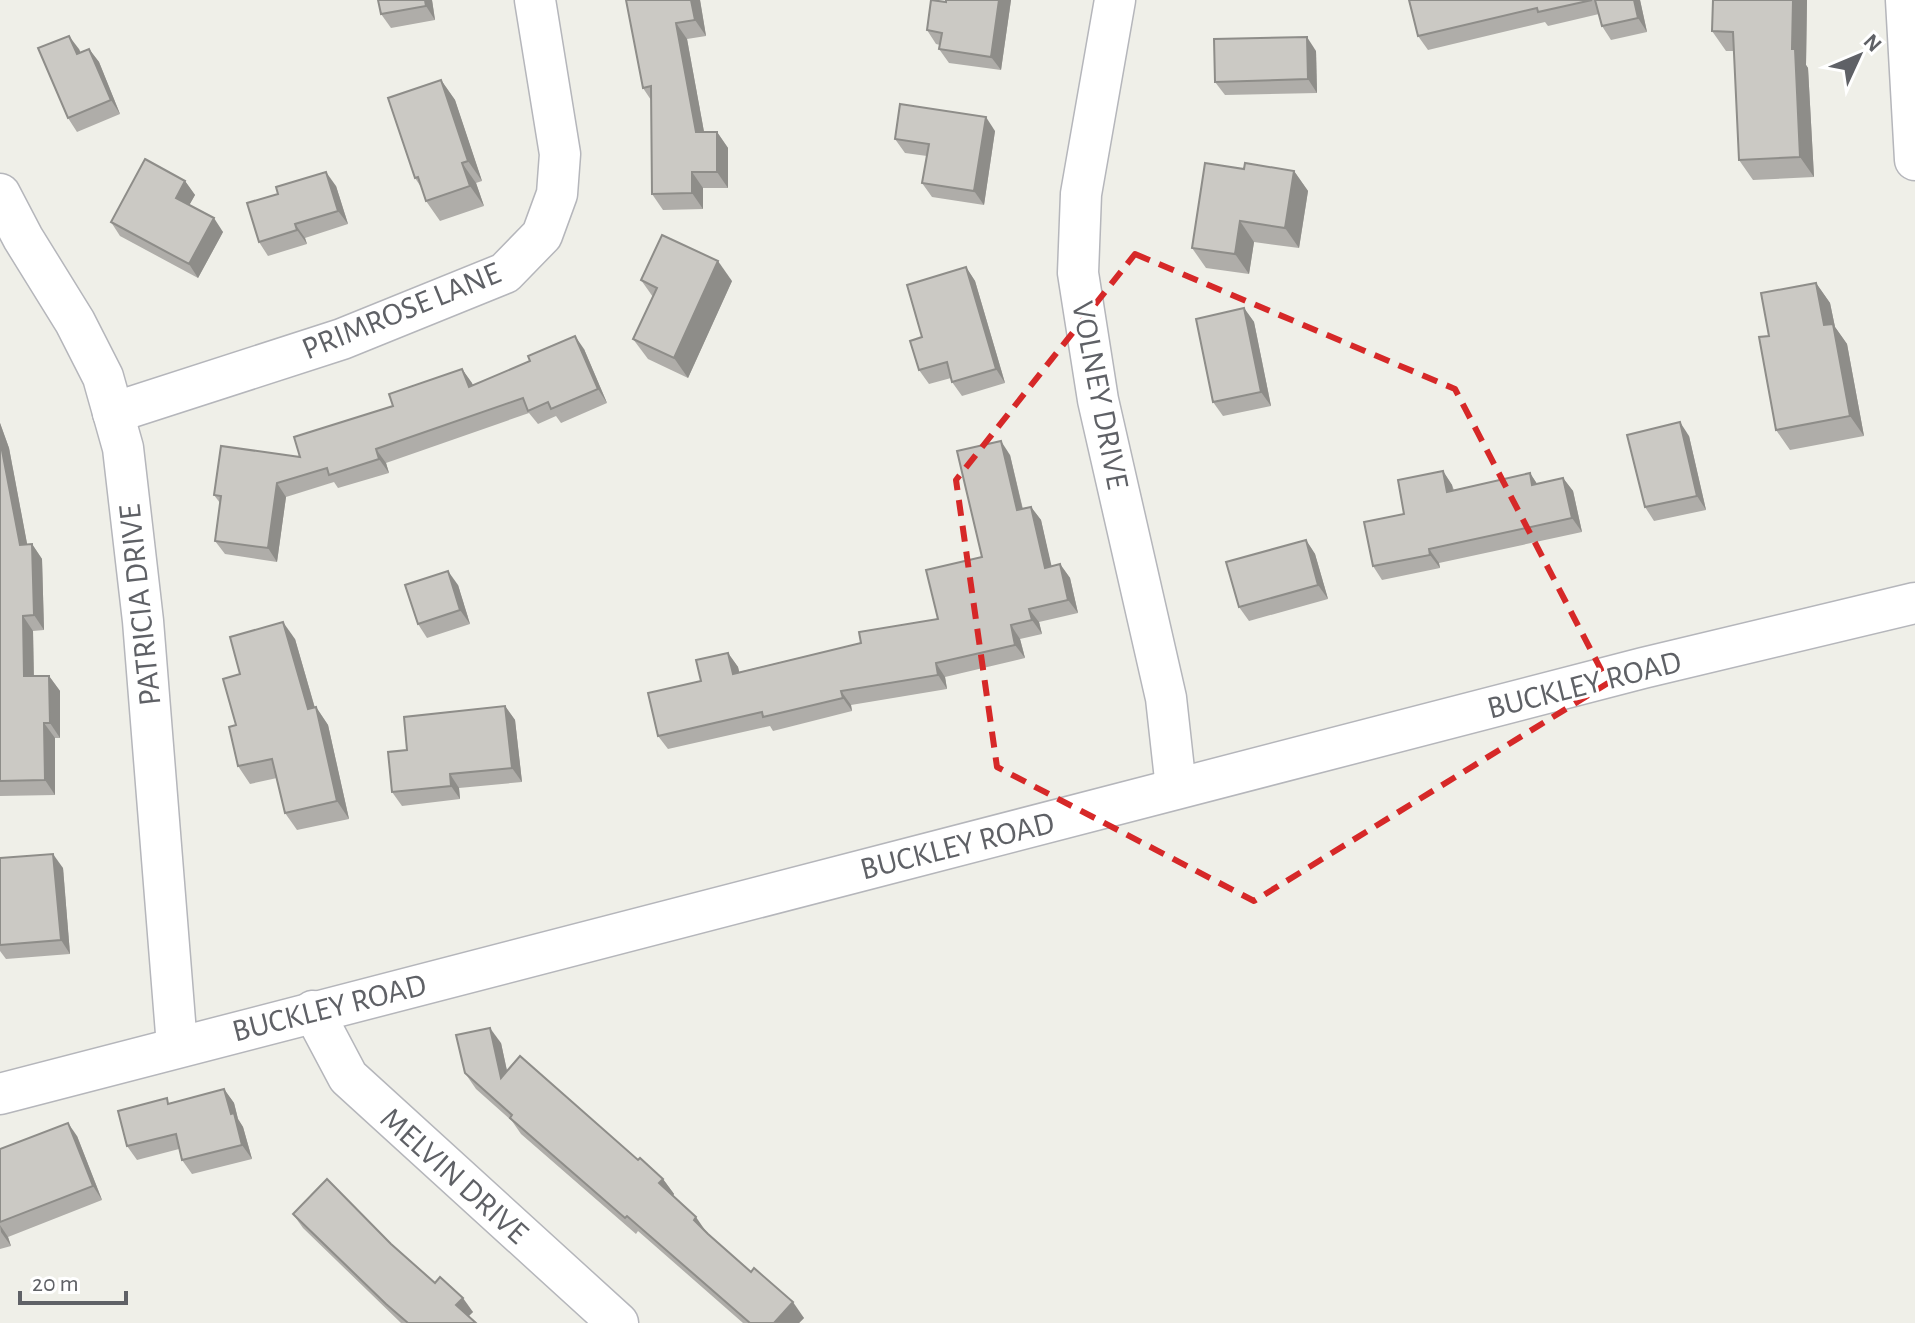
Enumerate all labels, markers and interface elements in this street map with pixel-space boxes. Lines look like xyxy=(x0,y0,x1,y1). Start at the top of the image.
north arrow xyxy=(1819,16,1899,96)
text: N xyxy=(1859,30,1886,56)
street label: PRIMROSE LANE xyxy=(298,257,505,365)
street label: VOLNEY DRIVE xyxy=(1066,299,1134,492)
street label: PATRICIA DRIVE xyxy=(114,503,166,707)
street label: BUCKLEY ROAD xyxy=(1484,645,1685,725)
street label: BUCKLEY ROAD xyxy=(857,806,1058,886)
street label: BUCKLEY ROAD xyxy=(229,968,430,1048)
street label: MELVIN DRIVE xyxy=(374,1102,534,1250)
scale bar xyxy=(20,1255,126,1305)
text: 20 m xyxy=(32,1272,79,1296)

